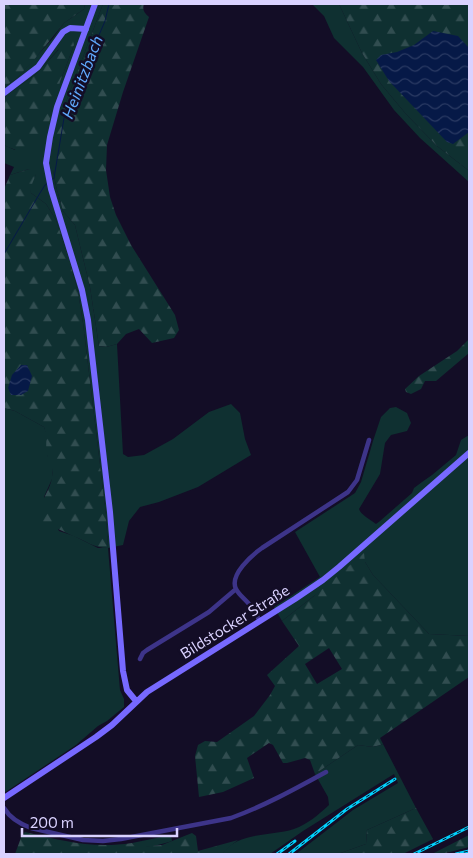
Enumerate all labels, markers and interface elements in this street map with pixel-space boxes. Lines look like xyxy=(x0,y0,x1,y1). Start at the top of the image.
water label: Heinitzbach xyxy=(57,33,106,121)
street label: Bildstocker Straße xyxy=(177,580,292,662)
scale bar xyxy=(22,806,178,838)
text: 200 m xyxy=(30,813,74,831)

